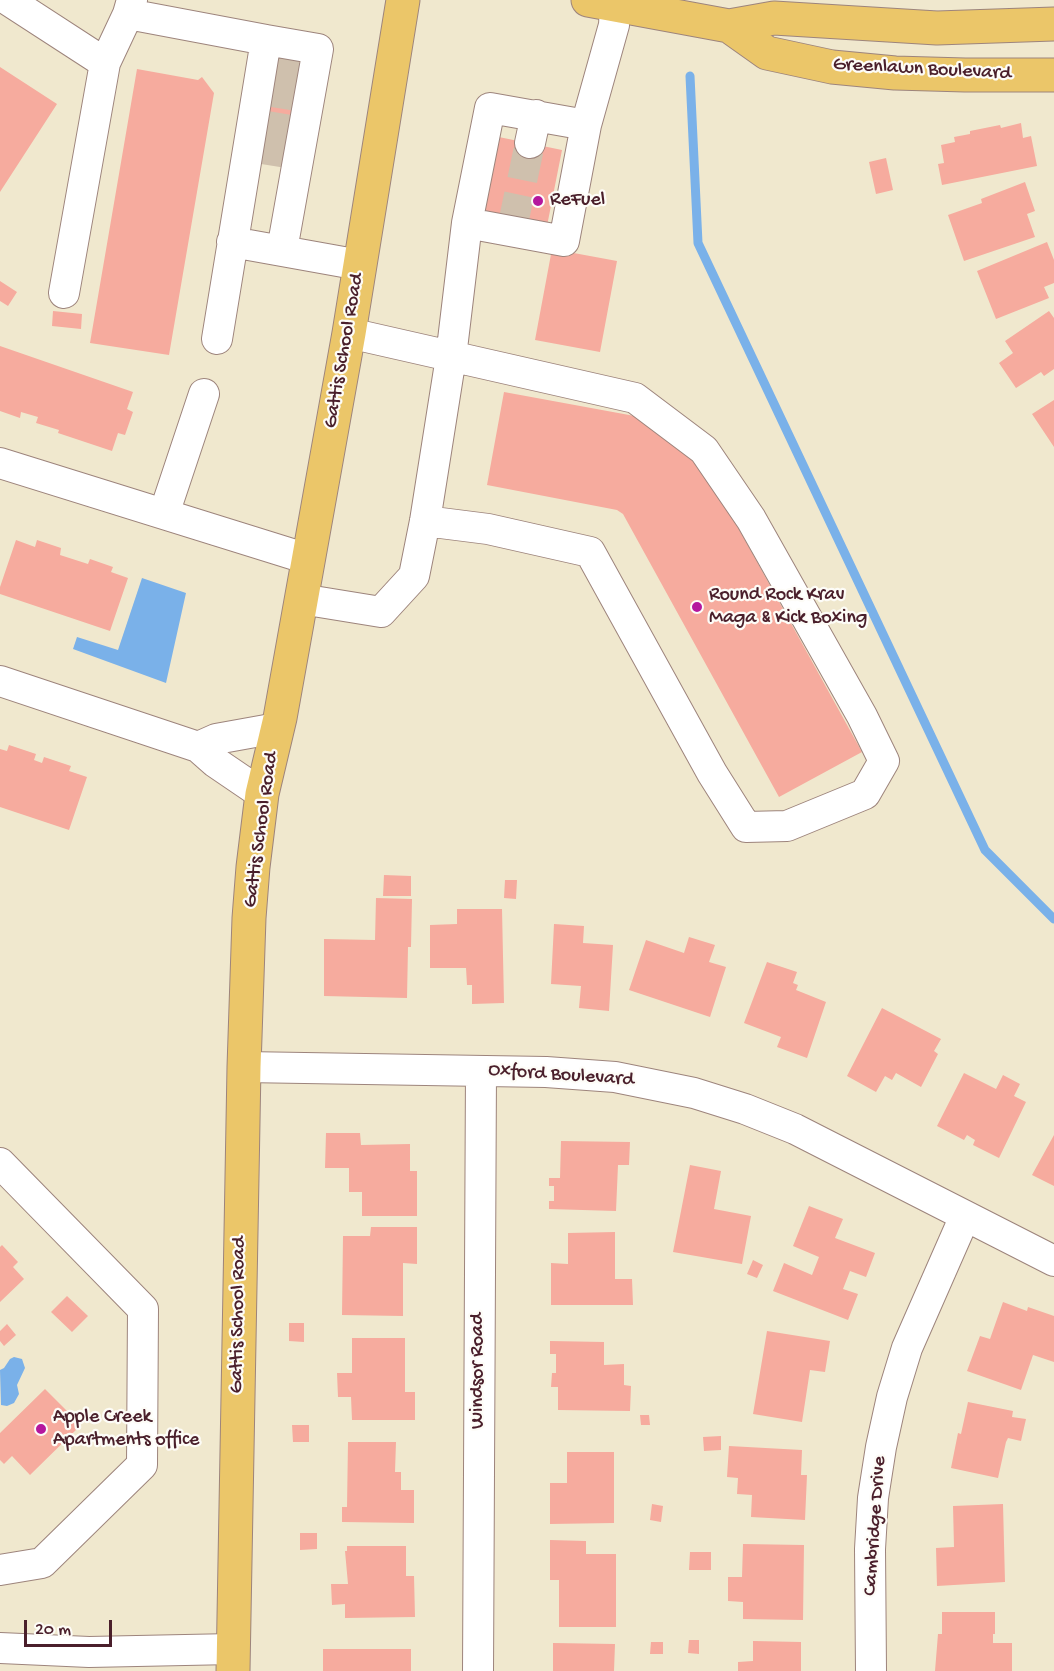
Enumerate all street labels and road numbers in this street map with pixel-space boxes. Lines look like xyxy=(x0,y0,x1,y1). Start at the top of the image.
street label: Greenlawn Boulevard xyxy=(832,53,1012,87)
street label: Gattis School Road xyxy=(320,272,370,430)
street label: Gattis School Road xyxy=(239,751,285,909)
street label: Oxford Boulevard xyxy=(487,1059,635,1093)
street label: Gattis School Road xyxy=(226,1236,252,1394)
street label: Windsor Road xyxy=(467,1313,491,1429)
street label: Cambridge Drive xyxy=(859,1455,893,1597)

